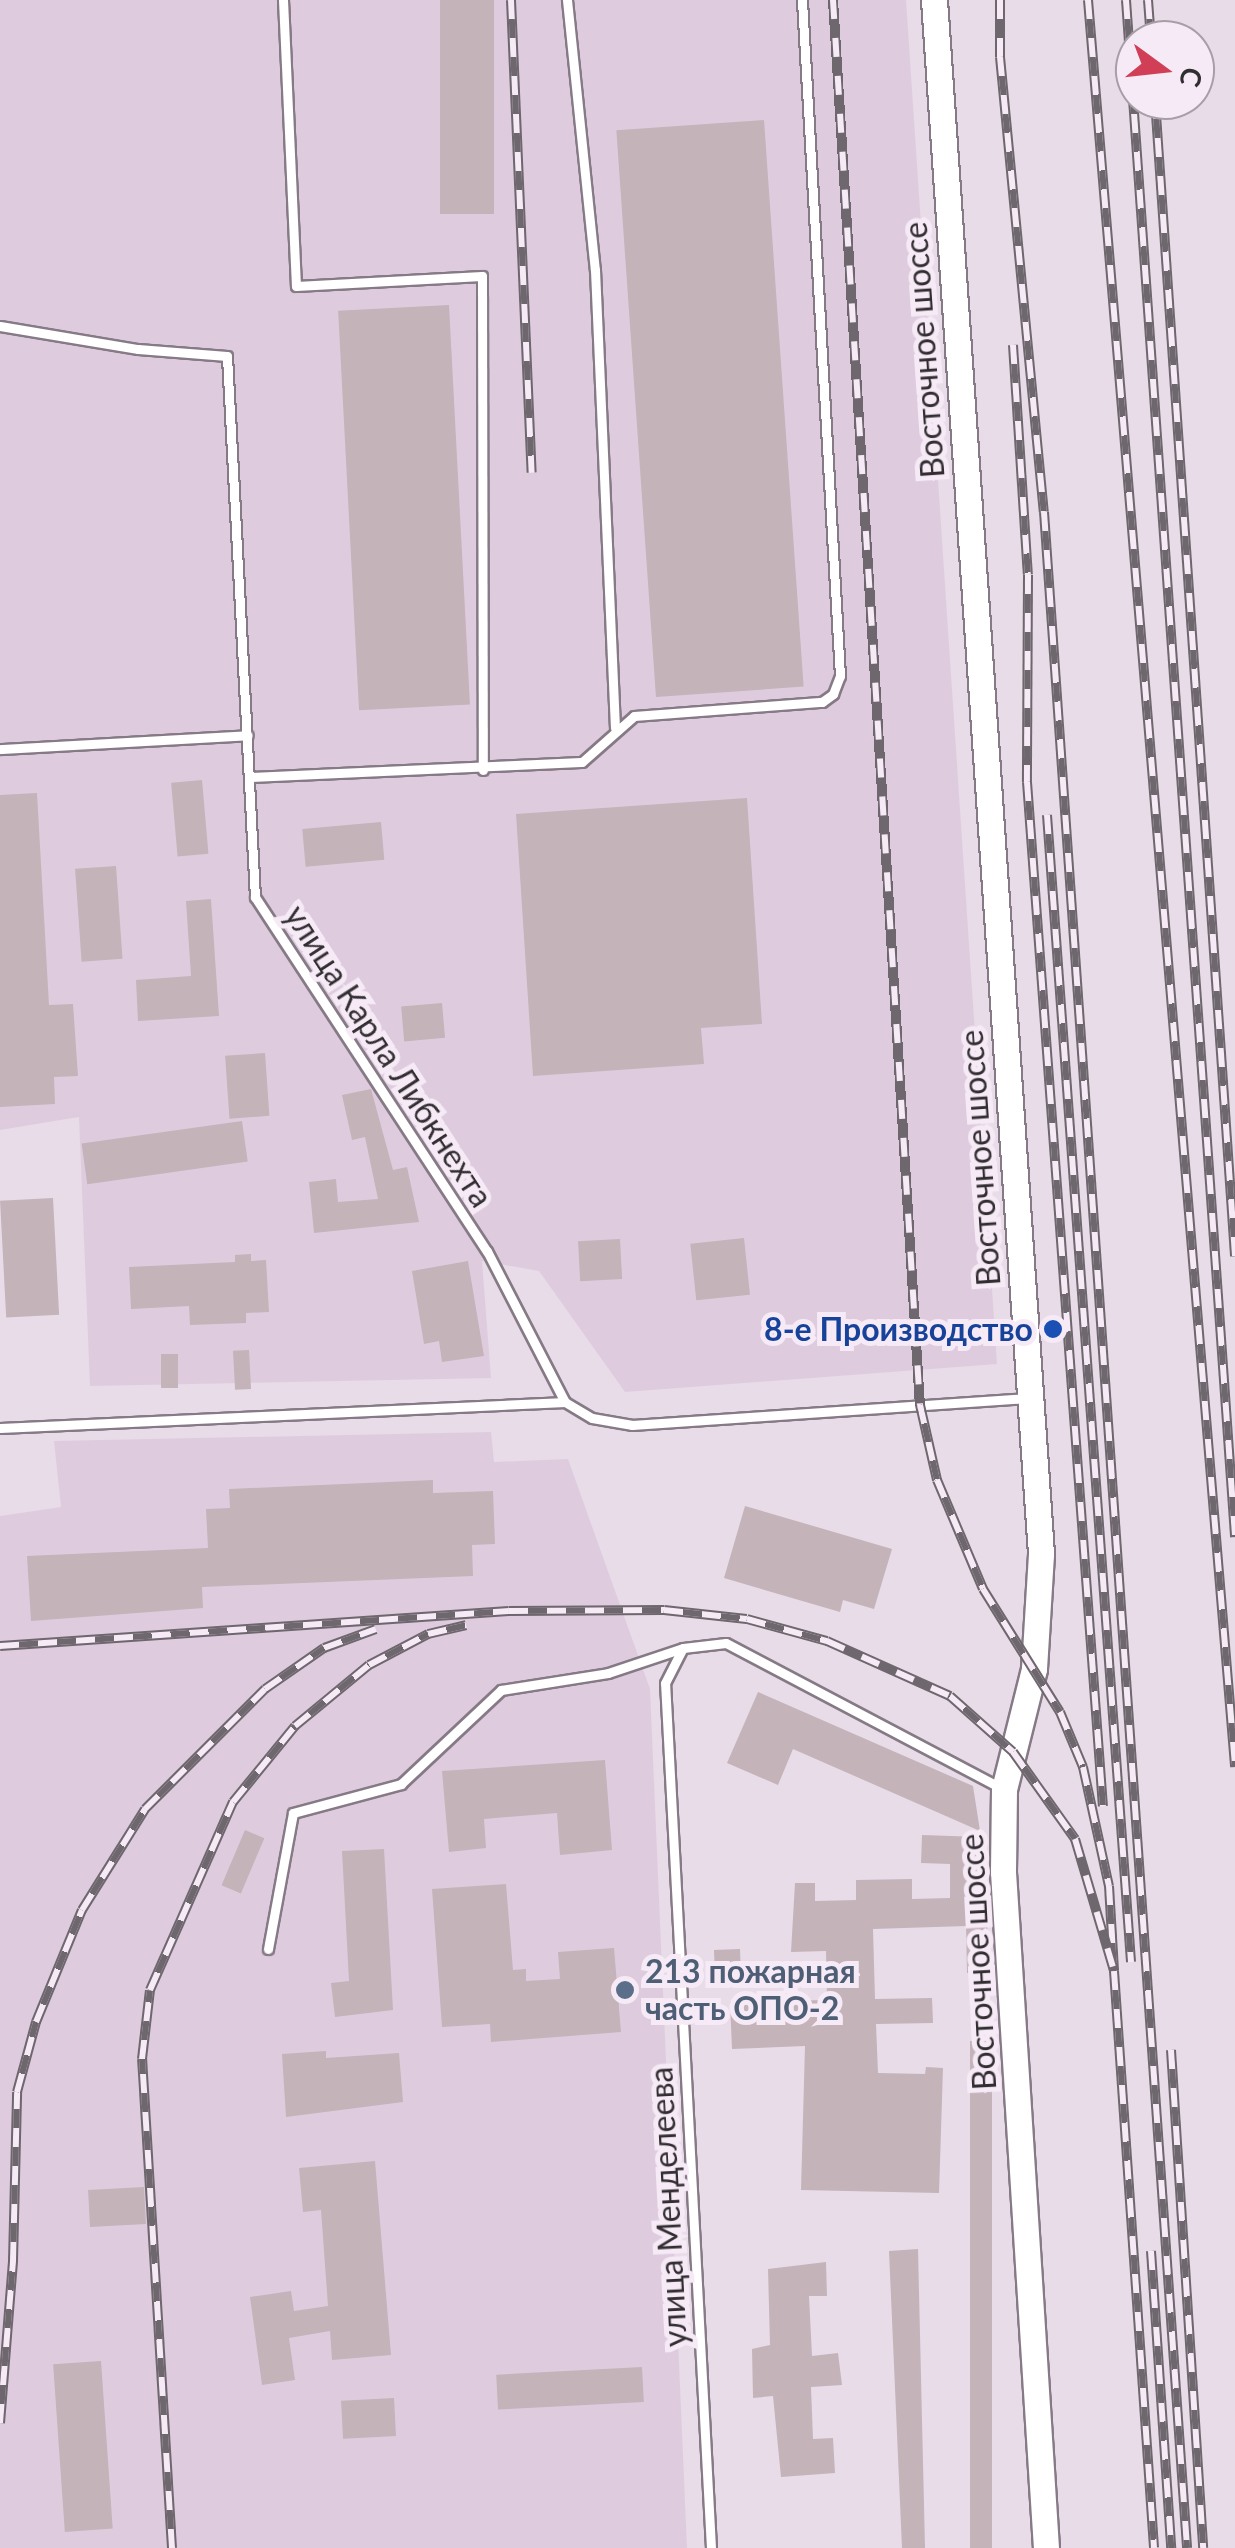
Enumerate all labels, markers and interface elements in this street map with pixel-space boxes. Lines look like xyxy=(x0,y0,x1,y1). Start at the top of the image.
north arrow xyxy=(1115,20,1215,120)
text: С xyxy=(1173,64,1211,91)
street label: Восточное шоссе xyxy=(896,221,952,479)
street label: улица Карла Либкнехта xyxy=(277,898,501,1214)
street label: Восточное шоссе xyxy=(952,1029,1008,1287)
place label: 8-е Производство xyxy=(764,1310,1033,1348)
marker: 8-е Производство xyxy=(1042,1318,1064,1340)
street label: Восточное шоссе xyxy=(952,1833,1004,2091)
place label: 213 пожарная часть ОПО-2 xyxy=(645,1953,856,2028)
marker: 213 пожарная часть ОПО-2 xyxy=(614,1979,636,2001)
street label: улица Менделеева xyxy=(641,2066,695,2348)

